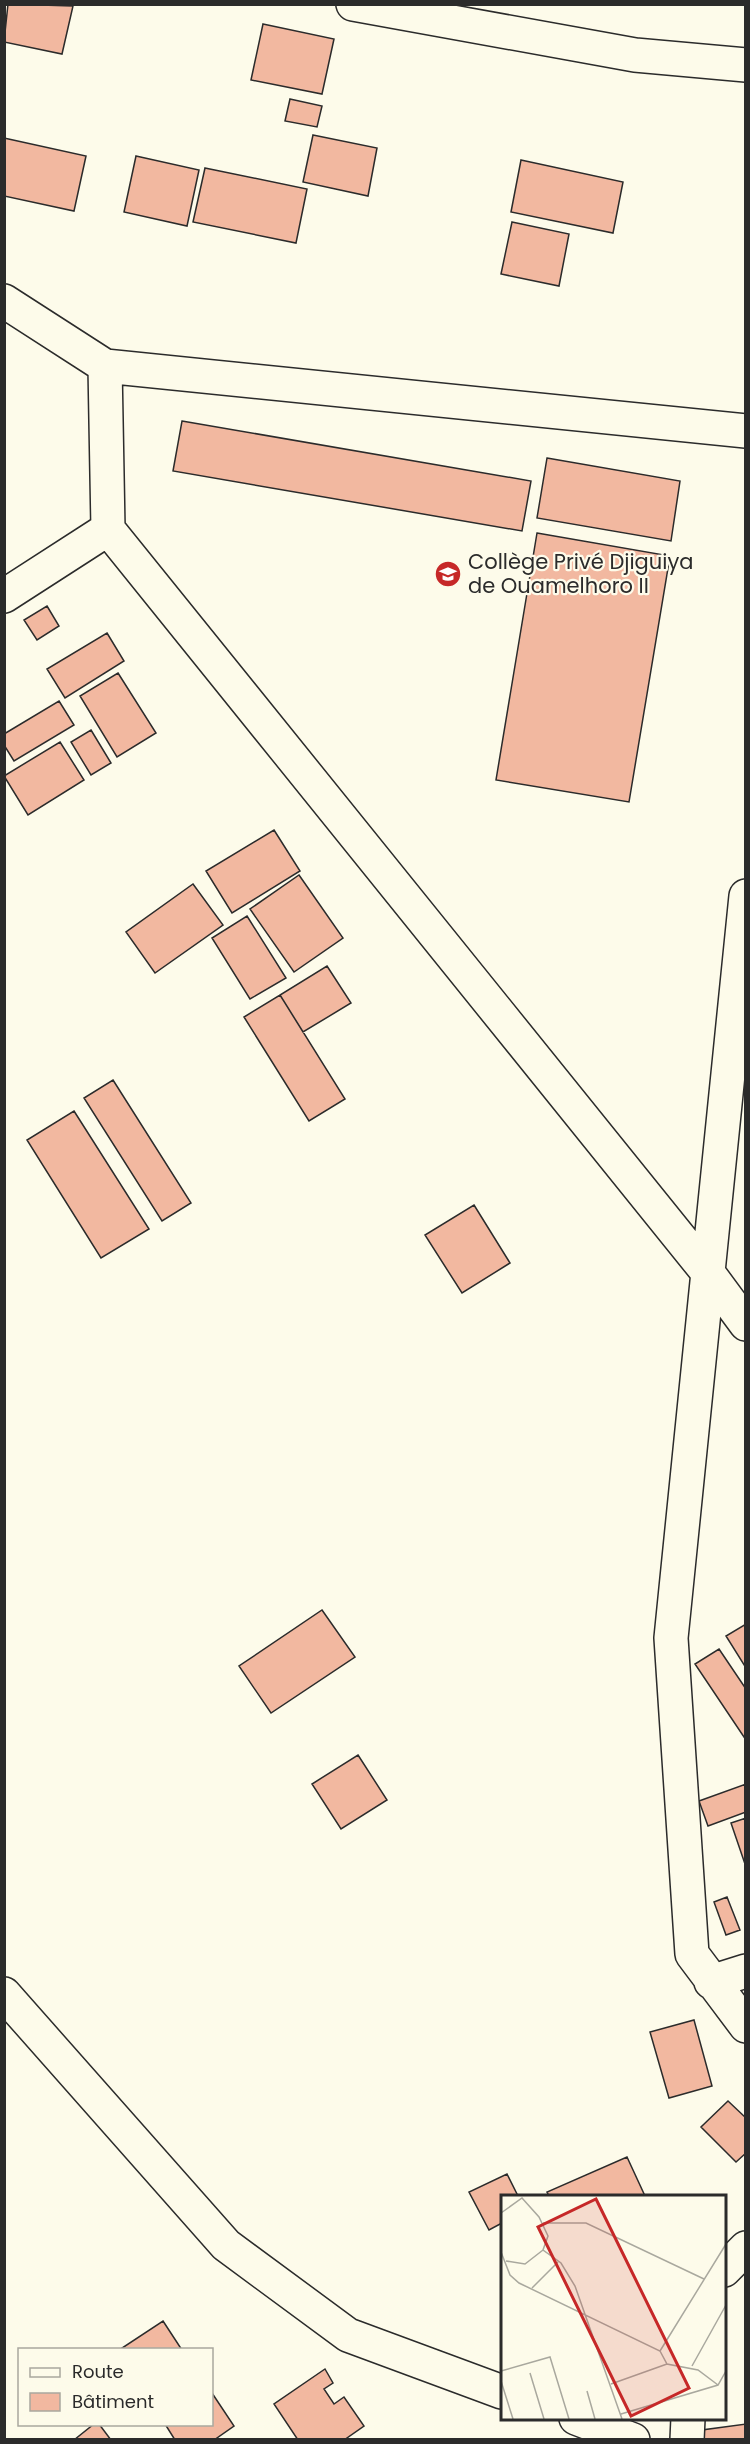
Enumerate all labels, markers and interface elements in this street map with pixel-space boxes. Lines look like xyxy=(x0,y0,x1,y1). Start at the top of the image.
place label: Collège Privé Djiguiya de Ouamelhoro II xyxy=(468,547,693,600)
school or university icon: Collège Privé Djiguiya de Ouamelhoro II xyxy=(433,559,463,589)
inset map xyxy=(501,2195,726,2420)
legend xyxy=(18,2348,213,2426)
text: Route xyxy=(72,2359,124,2384)
text: Bâtiment xyxy=(72,2389,154,2414)

